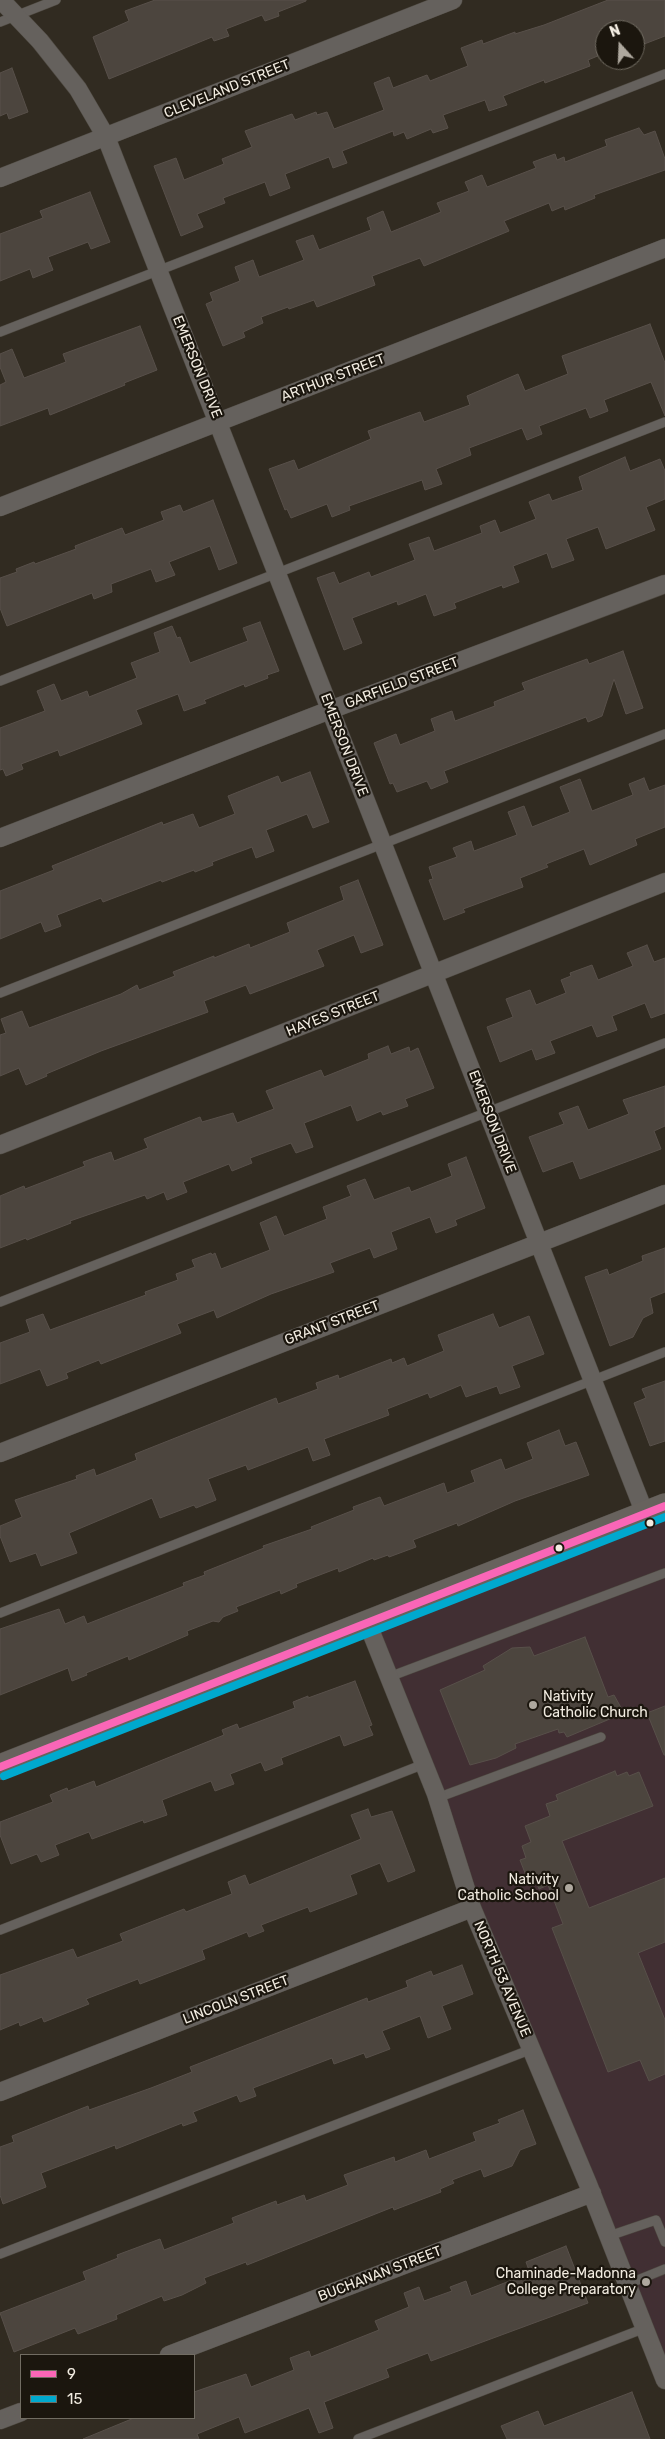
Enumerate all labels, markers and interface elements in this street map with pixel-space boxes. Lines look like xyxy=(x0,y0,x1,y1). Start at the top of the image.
north arrow xyxy=(595,20,645,70)
text: N xyxy=(607,22,623,41)
street label: CLEVELAND STREET xyxy=(162,56,292,122)
street label: EMERSON DRIVE xyxy=(169,313,225,421)
street label: ARTHUR STREET xyxy=(279,350,387,406)
street label: GARFIELD STREET xyxy=(343,654,461,712)
street label: EMERSON DRIVE xyxy=(317,691,371,799)
street label: HAYES STREET xyxy=(284,988,382,1040)
street label: EMERSON DRIVE xyxy=(465,1068,519,1176)
street label: GRANT STREET xyxy=(282,1297,382,1349)
unlabelled marker xyxy=(645,1518,655,1528)
unlabelled marker xyxy=(554,1543,564,1553)
place label: Nativity Catholic Church xyxy=(543,1689,648,1721)
marker: Nativity Catholic Church xyxy=(527,1699,539,1711)
place label: Nativity Catholic School xyxy=(458,1872,559,1904)
marker: Nativity Catholic School xyxy=(563,1882,575,1894)
street label: NORTH 53 AVENUE xyxy=(470,1918,534,2040)
street label: LINCOLN STREET xyxy=(181,1972,291,2028)
street label: BUCHANAN STREET xyxy=(316,2243,444,2305)
place label: Chaminade-Madonna College Preparatory xyxy=(496,2266,636,2298)
marker: Chaminade-Madonna College Preparatory xyxy=(640,2276,652,2288)
legend xyxy=(20,2354,195,2419)
text: 9 xyxy=(67,2365,76,2383)
text: 15 xyxy=(67,2390,82,2408)

